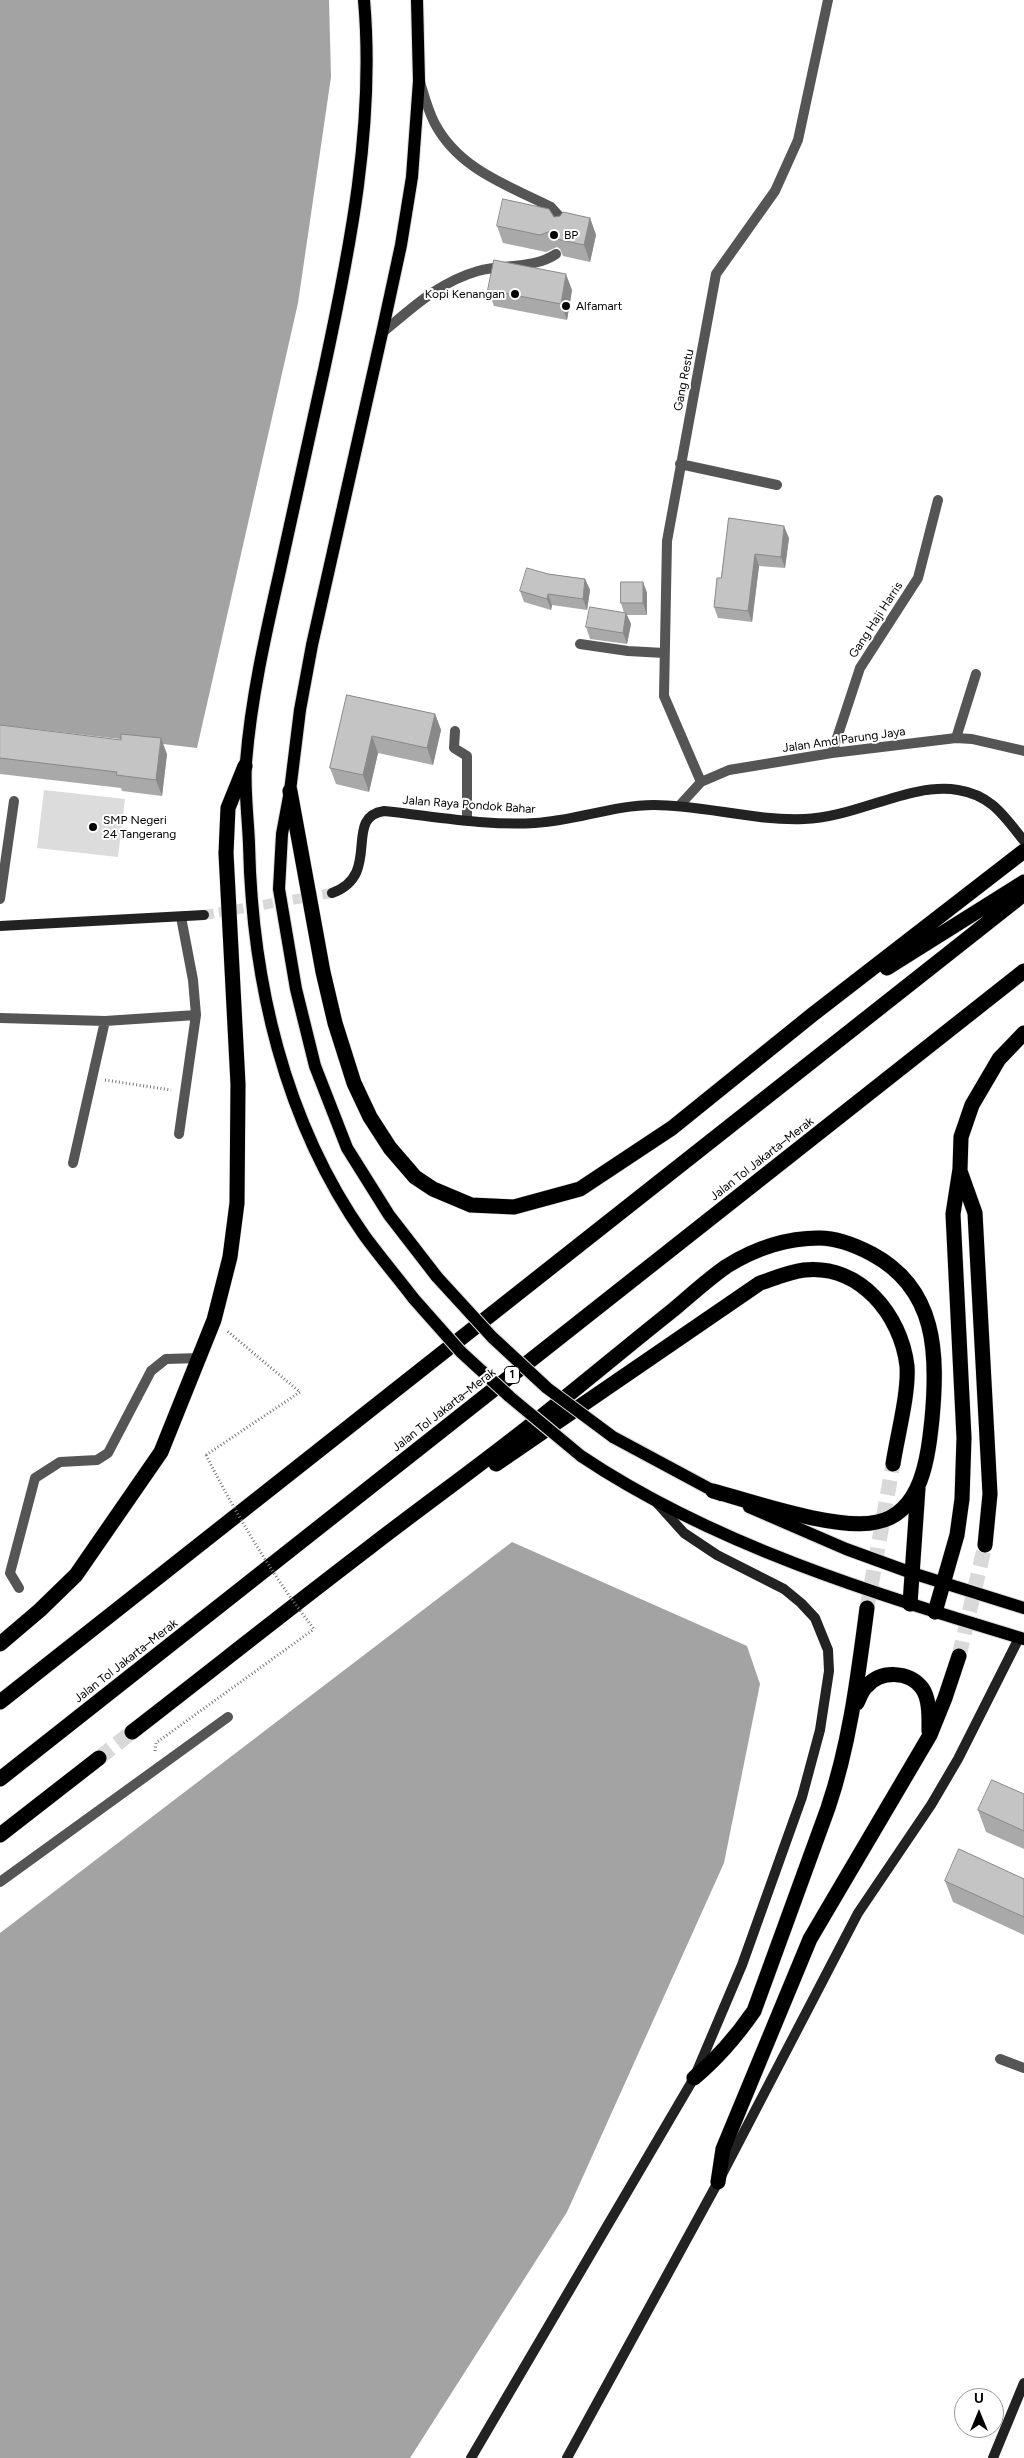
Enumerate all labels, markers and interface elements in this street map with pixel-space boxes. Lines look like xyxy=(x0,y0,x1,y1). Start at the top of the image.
place label: BP xyxy=(564,228,578,242)
marker: BP xyxy=(548,229,560,241)
place label: Kopi Kenangan xyxy=(425,287,505,301)
marker: Kopi Kenangan xyxy=(509,288,521,300)
place label: Alfamart xyxy=(576,299,622,313)
marker: Alfamart xyxy=(560,300,572,312)
street label: Gang Restu xyxy=(671,348,697,412)
street label: Gang Haji Harris xyxy=(846,579,906,661)
street label: Jalan Amd Parung Jaya xyxy=(782,724,906,756)
street label: Jalan Raya Pondok Bahar xyxy=(402,793,536,817)
place label: SMP Negeri 24 Tangerang xyxy=(103,813,176,841)
marker: SMP Negeri 24 Tangerang xyxy=(87,821,99,833)
street label: Jalan Tol Jakarta–Merak xyxy=(707,1114,817,1204)
street label: Jalan Tol Jakarta–Merak xyxy=(389,1365,499,1455)
road number: 1 xyxy=(504,1366,520,1384)
street label: Jalan Tol Jakarta–Merak xyxy=(71,1616,181,1706)
north arrow xyxy=(954,2388,1004,2438)
text: U xyxy=(974,2390,984,2407)

